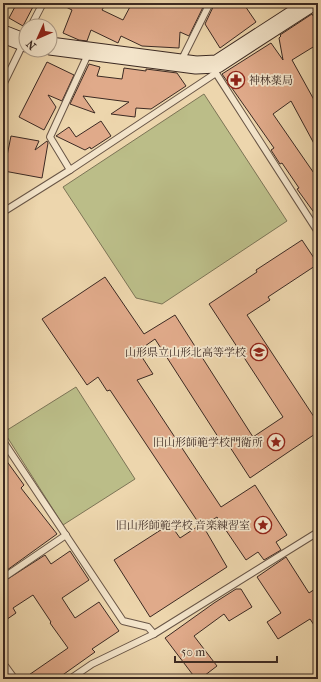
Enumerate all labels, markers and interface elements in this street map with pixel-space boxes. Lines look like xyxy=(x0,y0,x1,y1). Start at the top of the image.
north arrow xyxy=(18,18,58,58)
text: N xyxy=(23,37,39,52)
pharmacy icon: 神林薬局 xyxy=(226,70,246,90)
place label: 神林薬局 xyxy=(249,74,293,87)
school or university icon: 山形県立山形北高等学校 xyxy=(249,342,269,362)
place label: 山形県立山形北高等学校 xyxy=(125,346,246,359)
place icon: 旧山形師範学校門衛所 xyxy=(266,432,286,452)
place label: 旧山形師範学校門衛所 xyxy=(153,436,263,449)
place icon: 旧山形師範学校 音楽練習室 xyxy=(253,515,273,535)
place label: 旧山形師範学校 音楽練習室 xyxy=(116,519,250,532)
scale bar xyxy=(175,638,277,664)
text: 50 m xyxy=(181,645,205,659)

